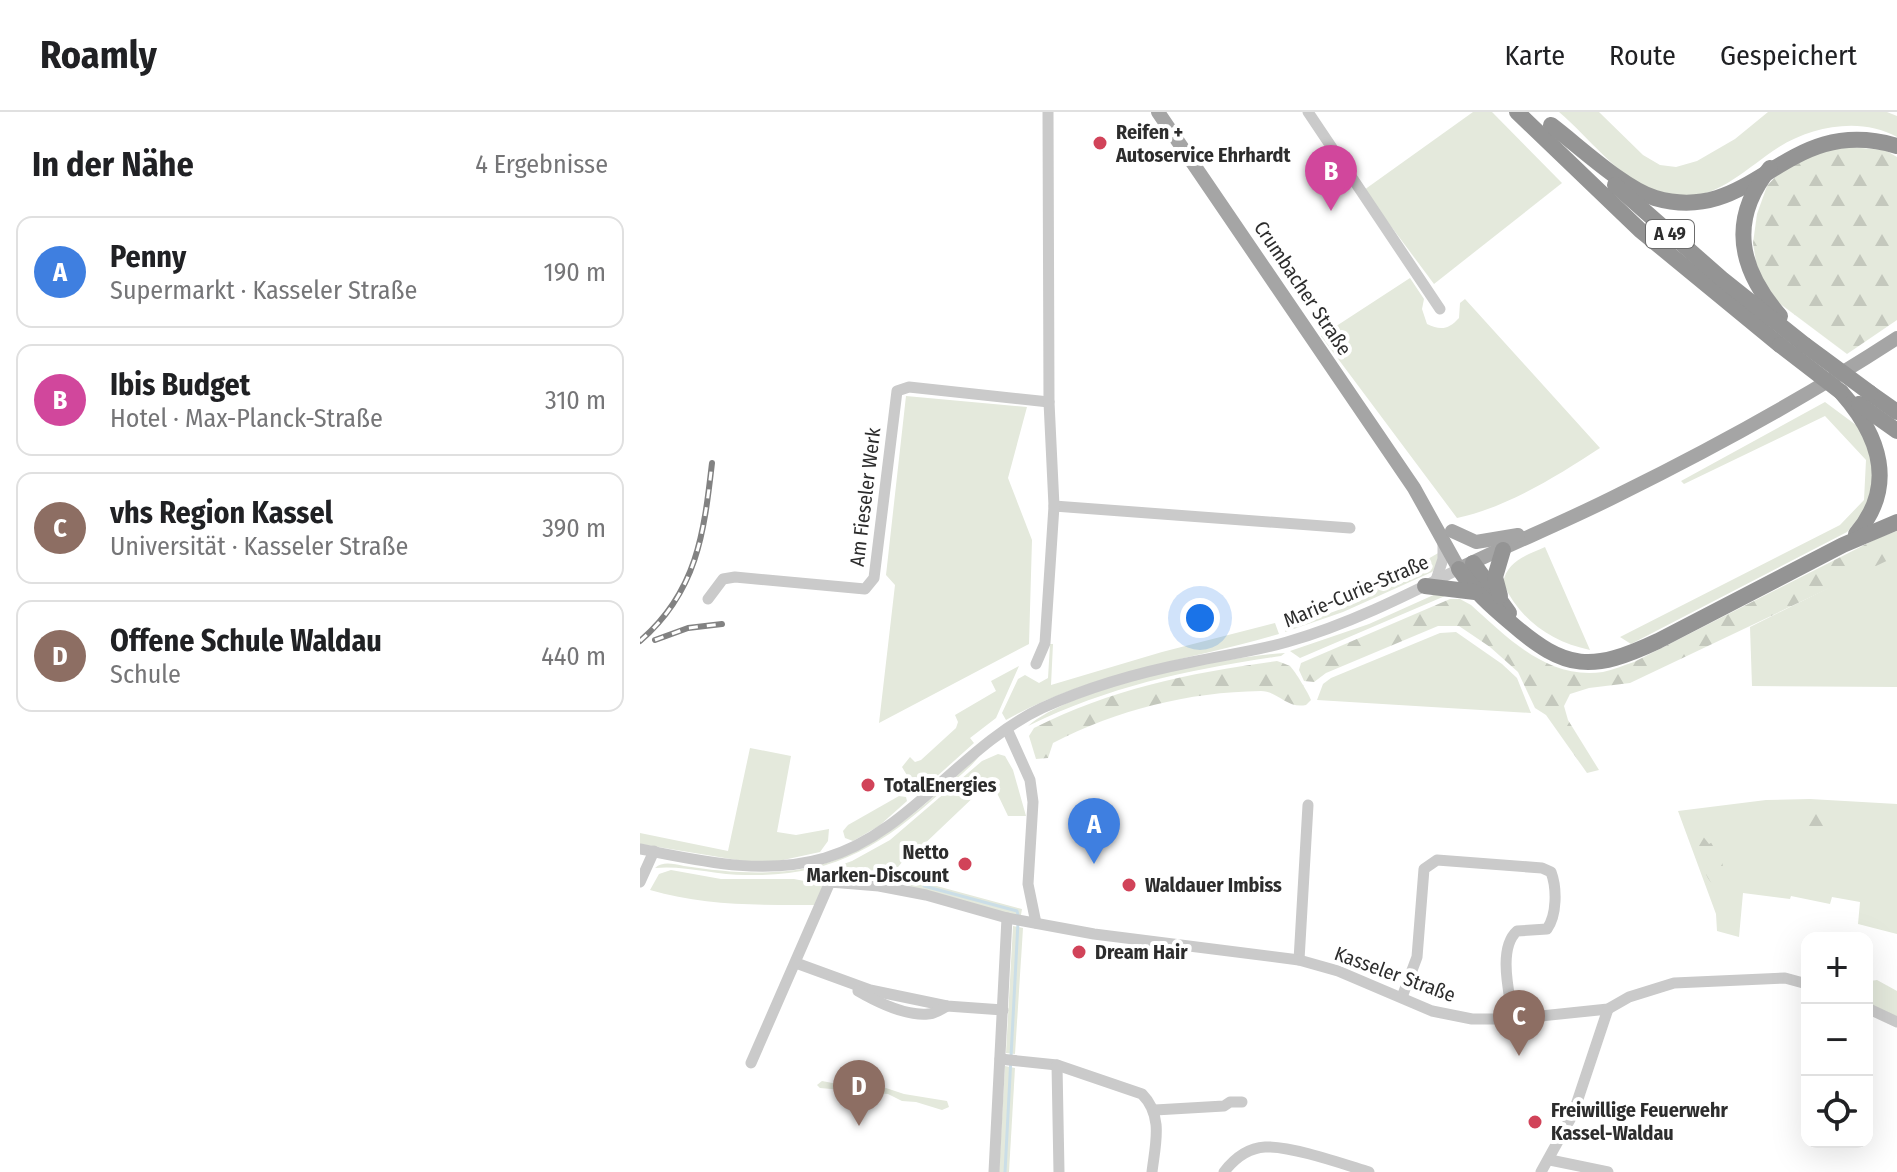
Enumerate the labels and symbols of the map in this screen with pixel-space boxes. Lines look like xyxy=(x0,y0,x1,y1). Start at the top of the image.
place label: Reifen + Autoservice Ehrhardt xyxy=(1115,120,1291,167)
marker: Reifen + Autoservice Ehrhardt xyxy=(1091,134,1109,152)
pin: B xyxy=(1305,145,1357,211)
street label: Crumbacher Straße xyxy=(1249,216,1357,360)
road number: A 49 xyxy=(1646,220,1694,248)
street label: Am Fieseler Werk xyxy=(845,426,886,568)
street label: Marie-Curie-Straße xyxy=(1280,550,1432,632)
your location xyxy=(1180,598,1220,638)
place label: TotalEnergies xyxy=(884,773,997,797)
marker: TotalEnergies xyxy=(859,776,877,794)
pin: A xyxy=(1068,798,1120,864)
place label: Netto Marken-Discount xyxy=(807,840,950,887)
marker: Netto Marken-Discount xyxy=(956,855,974,873)
place label: Waldauer Imbiss xyxy=(1145,873,1282,897)
marker: Waldauer Imbiss xyxy=(1120,876,1138,894)
place label: Dream Hair xyxy=(1095,940,1188,964)
street label: Kasseler Straße xyxy=(1331,941,1459,1007)
marker: Dream Hair xyxy=(1070,943,1088,961)
pin: C xyxy=(1493,990,1545,1056)
pin: D xyxy=(833,1060,885,1126)
place label: Freiwillige Feuerwehr Kassel-Waldau xyxy=(1551,1098,1728,1145)
marker: Freiwillige Feuerwehr Kassel-Waldau xyxy=(1526,1113,1544,1131)

